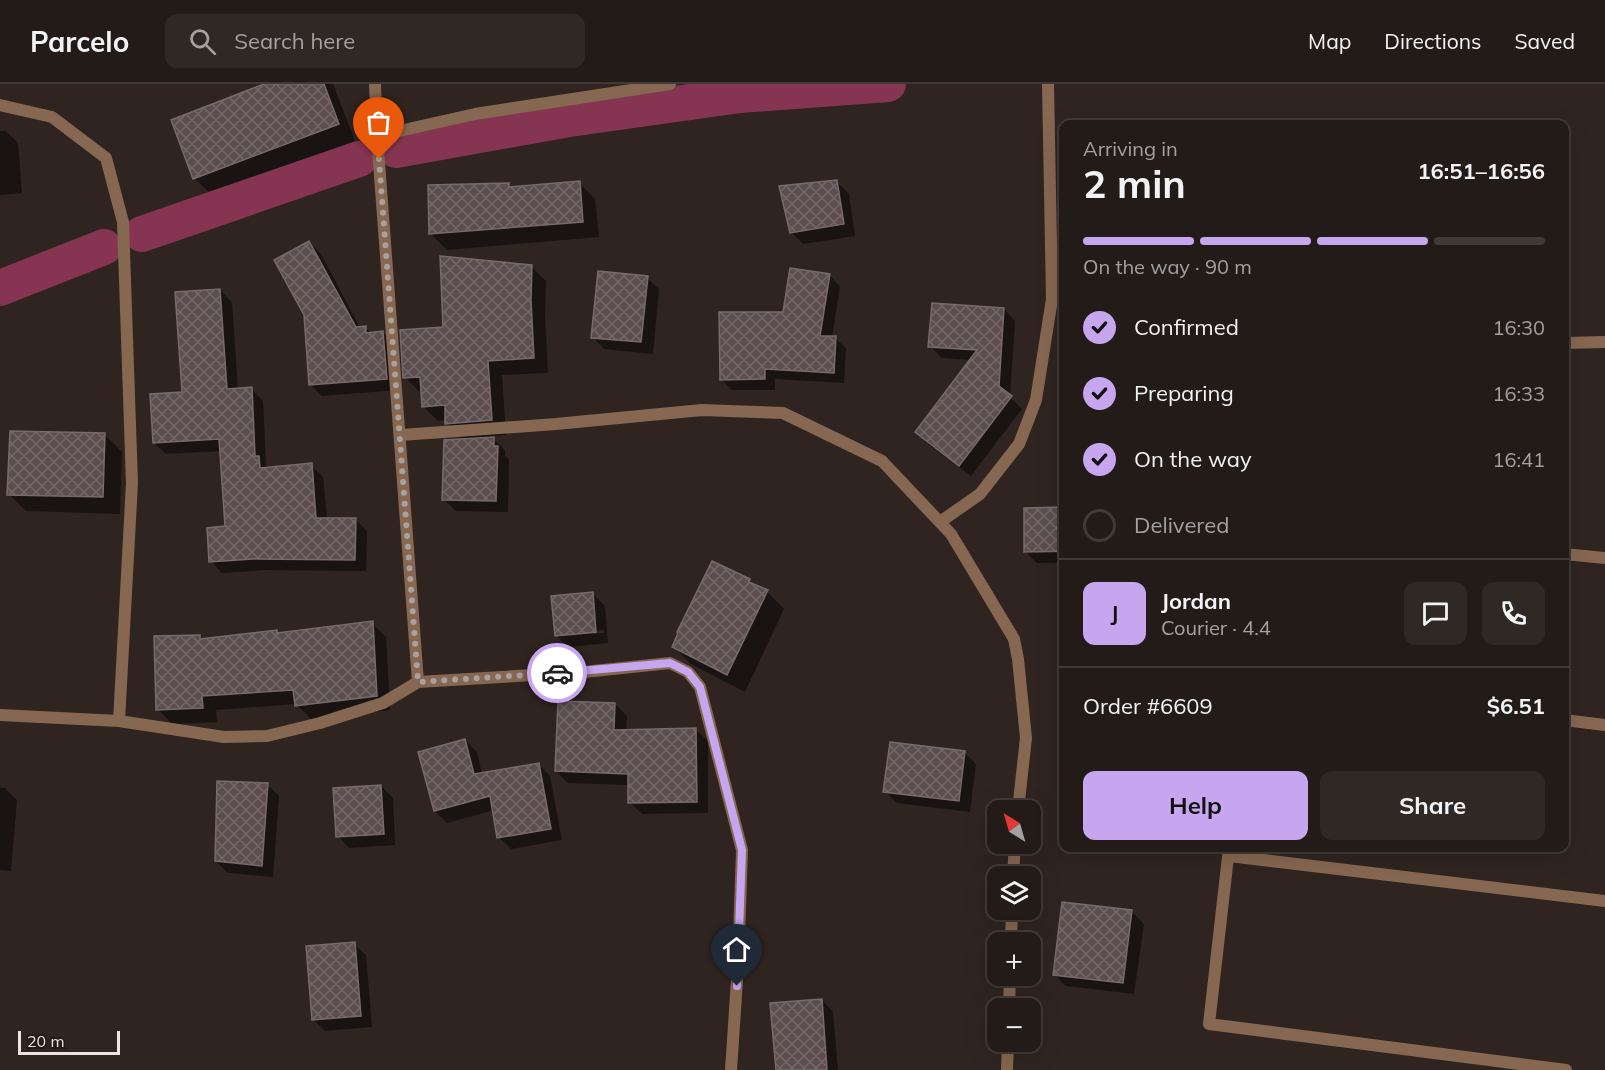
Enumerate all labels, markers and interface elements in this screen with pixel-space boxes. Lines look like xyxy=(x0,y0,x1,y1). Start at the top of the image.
search box xyxy=(165,14,585,68)
text: Parcelo xyxy=(30,24,129,59)
icon: search xyxy=(186,25,219,58)
text: Search here xyxy=(234,27,355,55)
text: Map xyxy=(1308,28,1351,54)
text: Directions xyxy=(1384,28,1481,54)
text: Saved xyxy=(1514,28,1575,54)
pin xyxy=(353,97,404,159)
icon: bag xyxy=(362,106,395,139)
text: Arriving in xyxy=(1083,136,1178,161)
text: 16:51–16:56 xyxy=(1417,157,1545,185)
text: 2 min xyxy=(1083,159,1186,208)
text: On the way · 90 m xyxy=(1083,254,1252,279)
icon: check xyxy=(1083,311,1116,344)
text: Confirmed xyxy=(1134,313,1239,341)
text: 16:30 xyxy=(1492,315,1545,340)
icon: check xyxy=(1083,377,1116,410)
text: Preparing xyxy=(1134,379,1234,407)
text: 16:33 xyxy=(1492,381,1545,406)
icon: check xyxy=(1083,443,1116,476)
text: On the way xyxy=(1134,445,1252,473)
text: 16:41 xyxy=(1492,447,1545,472)
text: Delivered xyxy=(1134,511,1229,539)
button: chat xyxy=(1404,582,1467,645)
button: phone xyxy=(1482,582,1545,645)
text: Jordan xyxy=(1161,587,1231,615)
text: J xyxy=(1111,599,1118,627)
text: Courier · 4.4 xyxy=(1161,615,1271,640)
courier xyxy=(527,643,587,703)
icon: car xyxy=(541,657,574,690)
text: Order #6609 xyxy=(1083,692,1213,720)
text: $6.51 xyxy=(1487,692,1545,720)
button: Help xyxy=(1083,771,1308,840)
button: Share xyxy=(1320,771,1545,840)
north arrow xyxy=(987,800,1041,854)
map controls xyxy=(987,800,1041,1052)
button: layers xyxy=(987,866,1041,920)
pin xyxy=(711,924,762,986)
button: + xyxy=(987,932,1041,986)
icon: home xyxy=(720,933,753,966)
button: − xyxy=(987,998,1041,1052)
scale bar xyxy=(18,1028,120,1056)
text: 20 m xyxy=(27,1031,64,1051)

